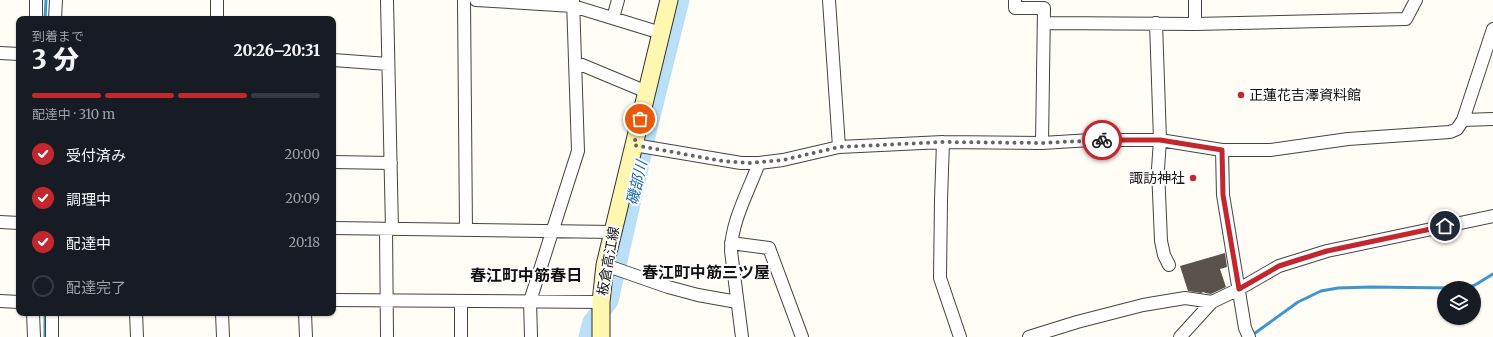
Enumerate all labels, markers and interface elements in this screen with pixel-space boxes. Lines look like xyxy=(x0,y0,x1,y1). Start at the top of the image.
text: 到着まで xyxy=(32,28,84,45)
text: 20:26–20:31 xyxy=(234,41,320,60)
text: 3 分 xyxy=(32,43,79,76)
place label: 正蓮花吉澤資料館 xyxy=(1249,86,1361,104)
marker: 正蓮花吉澤資料館 xyxy=(1236,90,1246,100)
pin xyxy=(623,102,657,136)
text: 配達中 · 310 m xyxy=(32,106,115,123)
icon: bag xyxy=(629,108,651,130)
courier xyxy=(1082,120,1122,160)
icon: bike xyxy=(1091,129,1113,151)
icon: check xyxy=(32,143,54,165)
text: 受付済み xyxy=(66,146,126,165)
text: 20:00 xyxy=(285,146,320,163)
water label: 磯部川 xyxy=(622,157,651,207)
place label: 諏訪神社 xyxy=(1129,169,1185,187)
marker: 諏訪神社 xyxy=(1188,173,1198,183)
icon: check xyxy=(32,187,54,209)
text: 調理中 xyxy=(66,190,111,209)
text: 20:09 xyxy=(285,190,320,207)
pin xyxy=(1428,209,1462,243)
icon: home xyxy=(1434,215,1456,237)
street label: 板倉高江線 xyxy=(593,225,623,297)
icon: check xyxy=(32,231,54,253)
text: 配達中 xyxy=(66,234,111,253)
text: 20:18 xyxy=(289,234,320,251)
district label: 春江町中筋三ツ屋 xyxy=(642,262,770,282)
district label: 春江町中筋春日 xyxy=(470,265,582,285)
text: 配達完了 xyxy=(66,278,126,297)
map controls xyxy=(1437,281,1481,325)
button: layers xyxy=(1437,281,1481,325)

